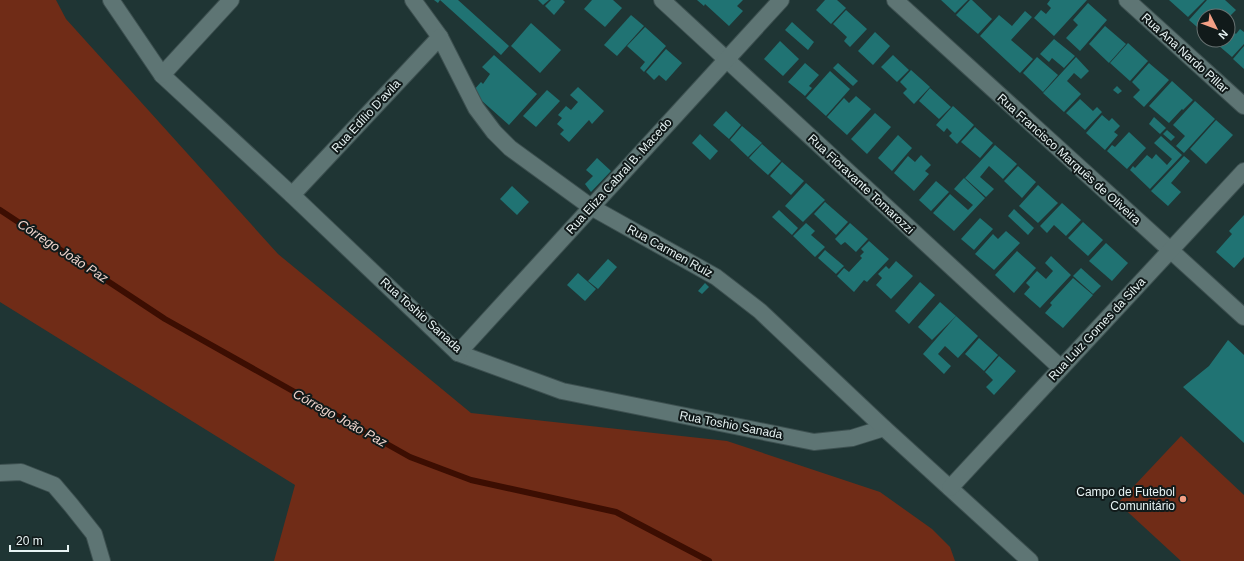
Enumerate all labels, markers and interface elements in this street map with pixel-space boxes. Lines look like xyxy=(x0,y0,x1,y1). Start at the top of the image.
north arrow xyxy=(1196,8,1236,48)
street label: Rua Ana Nardo Pillar xyxy=(1138,10,1232,96)
street label: Rua Edílio D'avila xyxy=(329,76,404,155)
street label: Rua Francisco Marquês de Oliveira xyxy=(994,91,1144,227)
street label: Rua Eliza Cabral B. Macedo xyxy=(563,115,675,237)
street label: Rua Fioravante Tomarozzi xyxy=(805,131,917,237)
water label: Córrego João Paz xyxy=(15,216,111,286)
street label: Rua Carmen Ruiz xyxy=(625,222,715,280)
street label: Rua Luiz Gomes da Silva xyxy=(1046,274,1149,383)
street label: Rua Toshio Sanada xyxy=(377,275,465,355)
water label: Córrego João Paz xyxy=(291,386,390,450)
street label: Rua Toshio Sanada xyxy=(678,408,784,442)
place label: Campo de Futebol Comunitário xyxy=(1076,485,1175,513)
marker: Campo de Futebol Comunitário xyxy=(1178,494,1188,504)
scale bar xyxy=(10,527,68,553)
text: 20 m xyxy=(16,534,43,548)

